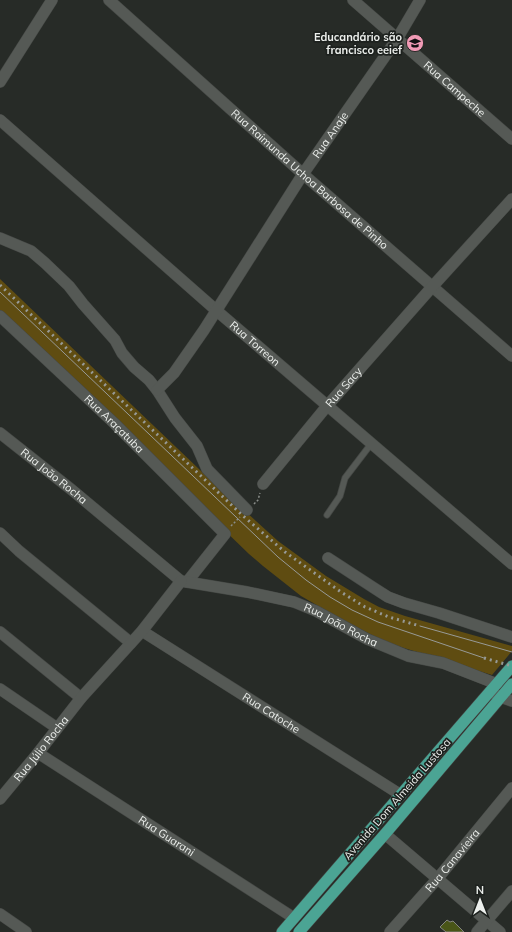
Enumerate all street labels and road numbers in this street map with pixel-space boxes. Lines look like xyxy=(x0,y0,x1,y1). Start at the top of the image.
street label: Rua Campeche xyxy=(421,58,488,120)
street label: Rua Raimunda Uchoa Barbosa de Pinho xyxy=(228,106,391,252)
street label: Rua Anaje xyxy=(309,109,351,161)
street label: Rua Torreon xyxy=(227,318,283,369)
street label: Rua Sacy xyxy=(322,364,365,410)
street label: Rua Araçatuba xyxy=(81,392,147,456)
street label: Rua João Rocha xyxy=(18,445,90,507)
street label: Rua João Rocha xyxy=(302,600,380,650)
street label: Rua Catoche xyxy=(240,689,303,736)
street label: Rua Júlio Rocha xyxy=(10,713,71,784)
street label: Avenida Dom Almeida Lustosa xyxy=(340,735,454,863)
street label: Rua Guarani xyxy=(136,813,197,859)
street label: Rua Canavieira xyxy=(422,826,483,895)

